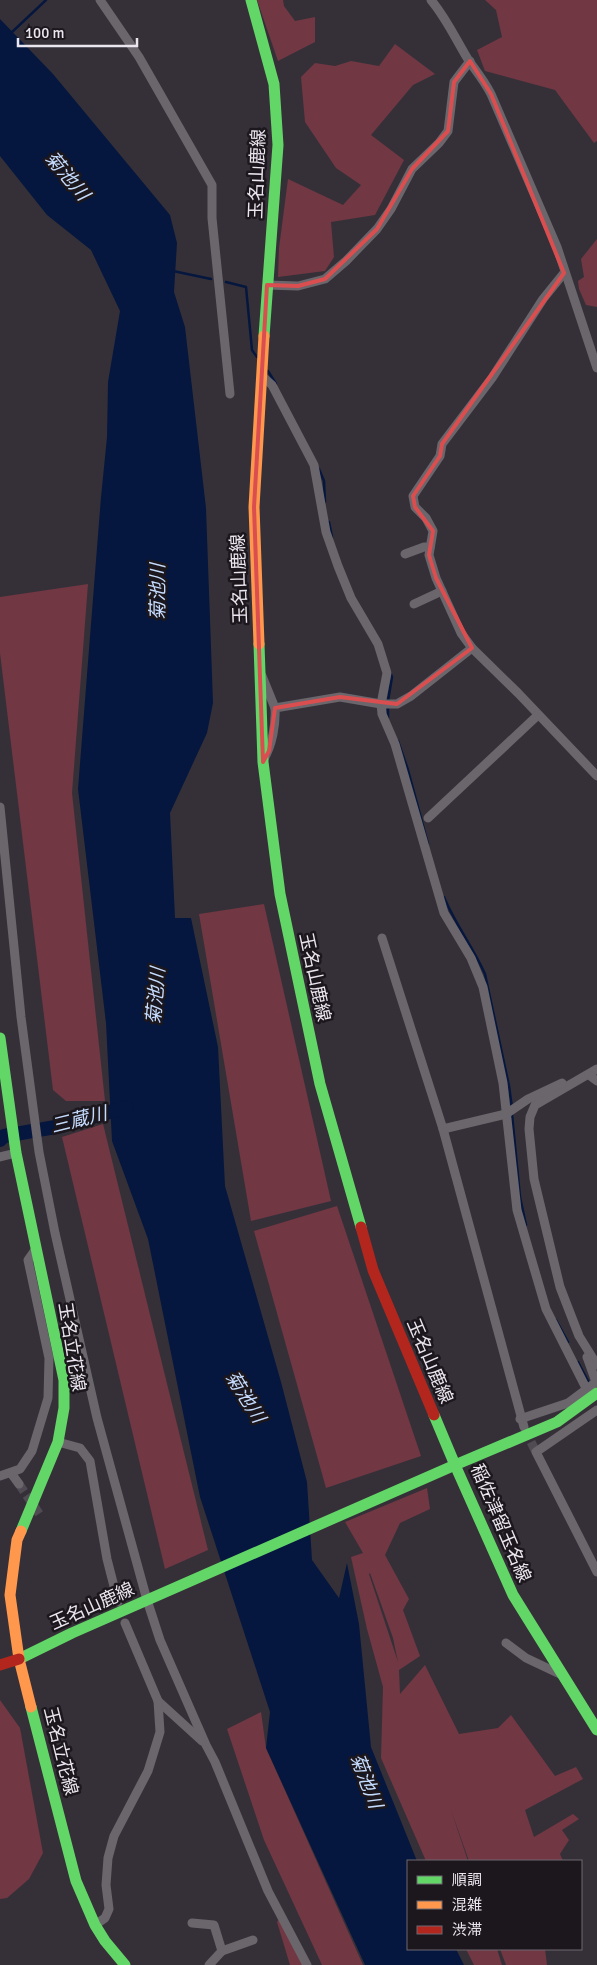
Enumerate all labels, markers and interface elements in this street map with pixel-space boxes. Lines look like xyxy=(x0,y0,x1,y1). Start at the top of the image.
scale bar xyxy=(18,15,136,47)
text: 100 m xyxy=(25,24,65,42)
street label: 玉名山鹿線 xyxy=(244,129,270,219)
water label: 菊池川 xyxy=(39,146,96,207)
street label: 玉名山鹿線 xyxy=(226,534,252,624)
water label: 菊池川 xyxy=(146,562,170,621)
street label: 玉名山鹿線 xyxy=(295,931,335,1023)
water label: 菊池川 xyxy=(142,965,171,1025)
water label: 三蔵川 xyxy=(48,1101,111,1139)
street label: 玉名立花線 xyxy=(54,1301,90,1393)
street label: 玉名山鹿線 xyxy=(402,1315,458,1407)
water label: 菊池川 xyxy=(220,1366,271,1429)
street label: 稲佐津留玉名線 xyxy=(466,1461,536,1585)
street label: 玉名山鹿線 xyxy=(46,1578,138,1634)
street label: 玉名立花線 xyxy=(39,1705,83,1797)
water label: 菊池川 xyxy=(345,1750,388,1814)
legend xyxy=(407,1860,582,1950)
text: 順調 xyxy=(452,1871,482,1889)
text: 混雑 xyxy=(452,1896,482,1914)
text: 渋滞 xyxy=(452,1921,482,1939)

